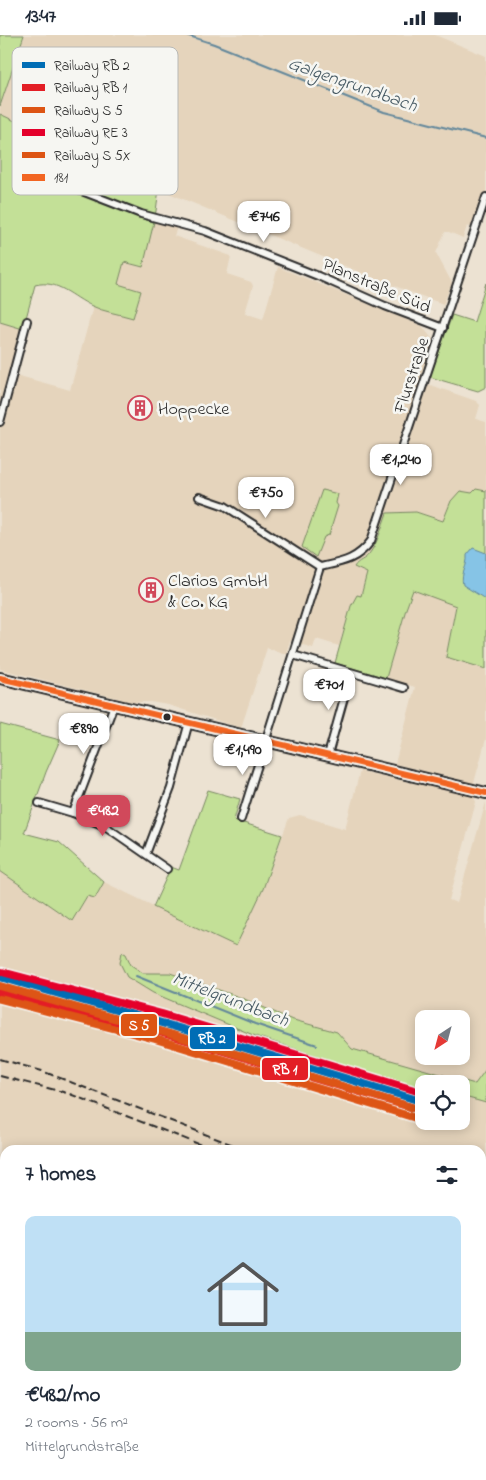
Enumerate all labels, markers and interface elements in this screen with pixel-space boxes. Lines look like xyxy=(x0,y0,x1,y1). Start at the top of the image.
text: 13:47 xyxy=(25,4,56,31)
legend xyxy=(12,47,178,195)
water label: Galgengrundbach xyxy=(284,51,421,121)
text: Railway RB 2 xyxy=(54,56,130,78)
text: Railway RB 1 xyxy=(54,78,128,100)
text: Railway S 5 xyxy=(54,101,123,123)
text: Railway RE 3 xyxy=(54,123,128,145)
text: Railway S 5X xyxy=(54,146,131,168)
text: 181 xyxy=(54,168,69,189)
pin: €746 xyxy=(234,201,294,243)
text: €746 xyxy=(248,205,280,229)
street label: Planstraße Süd xyxy=(318,252,434,321)
street label: Flurstraße xyxy=(388,333,438,418)
building icon: Hoppecke xyxy=(127,395,153,421)
place label: Hoppecke xyxy=(158,397,230,423)
pin: €1,240 xyxy=(360,443,442,486)
text: €1,240 xyxy=(381,448,421,472)
pin: €750 xyxy=(236,477,296,519)
text: €750 xyxy=(249,481,283,505)
place label: Clarios GmbH & Co. KG xyxy=(168,569,268,616)
building icon: Clarios GmbH & Co. KG xyxy=(138,577,164,603)
pin: €701 xyxy=(299,669,359,711)
text: €701 xyxy=(314,673,344,697)
unlabelled marker xyxy=(162,712,172,722)
pin: €890 xyxy=(54,713,114,755)
text: €890 xyxy=(70,717,98,741)
pin: €1,490 xyxy=(202,733,284,776)
text: €1,490 xyxy=(224,738,262,762)
pin: €482 xyxy=(73,795,133,837)
text: €482 xyxy=(87,799,119,823)
water label: Mittelgrundbach xyxy=(168,966,293,1036)
north arrow xyxy=(415,1010,470,1065)
map controls xyxy=(415,1010,470,1130)
line badge: S 5 xyxy=(120,1013,158,1037)
text: S 5 xyxy=(129,1016,149,1037)
line badge: RB 2 xyxy=(189,1026,236,1050)
text: RB 2 xyxy=(197,1029,226,1050)
line badge: RB 1 xyxy=(261,1057,309,1081)
text: RB 1 xyxy=(271,1060,298,1081)
button: locate xyxy=(415,1075,470,1130)
text: 7 homes xyxy=(25,1160,96,1190)
icon: filters xyxy=(433,1161,461,1189)
icon: home xyxy=(198,1249,288,1339)
text: €482/mo xyxy=(25,1381,100,1411)
text: 2 rooms · 56 m² xyxy=(25,1411,128,1435)
text: Mittelgrundstraße xyxy=(25,1435,139,1459)

